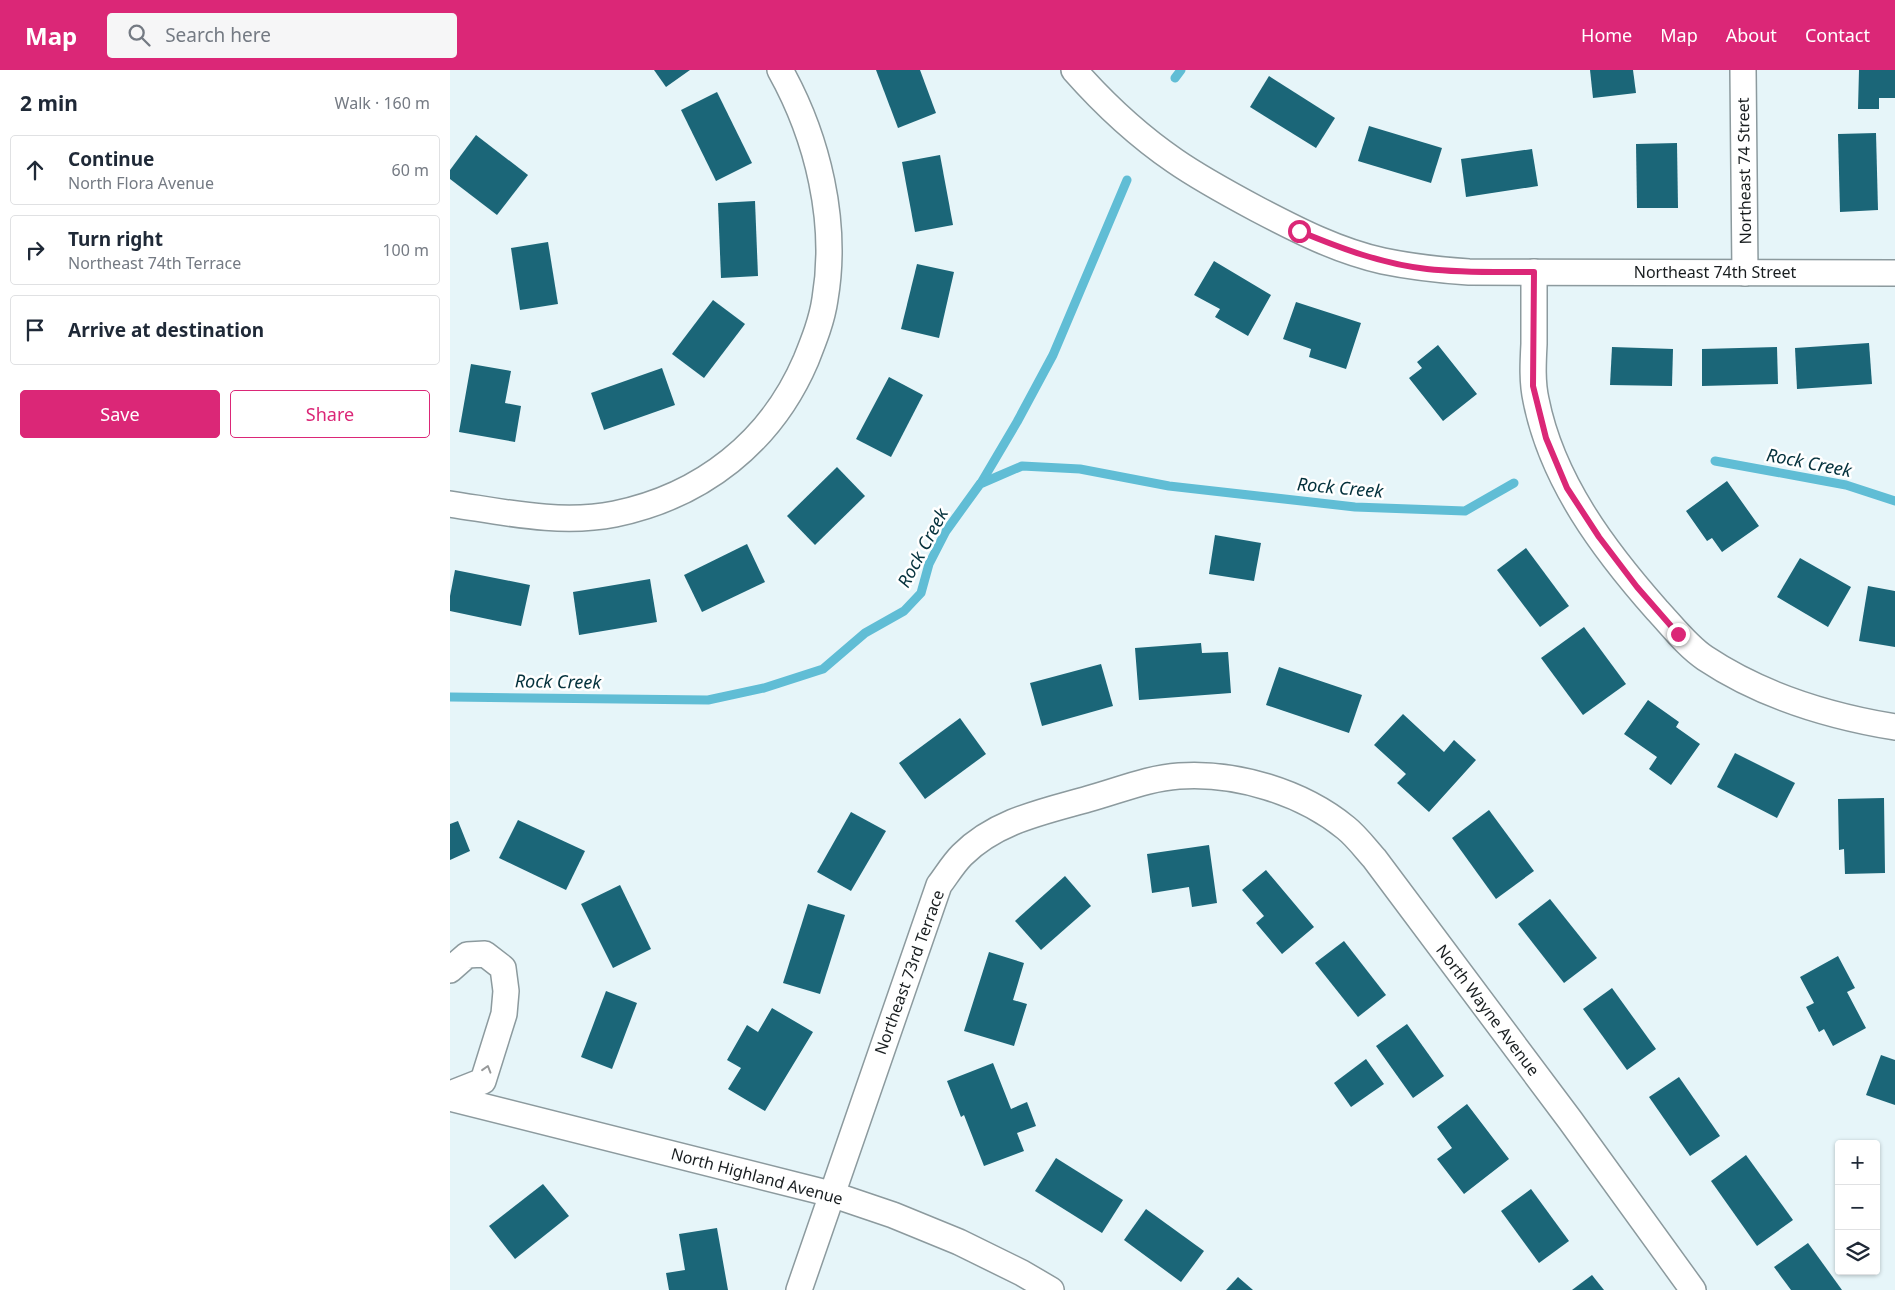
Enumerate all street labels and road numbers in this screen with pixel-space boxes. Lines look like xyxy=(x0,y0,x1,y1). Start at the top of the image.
street label: Northeast 74 Street xyxy=(1732,97,1756,245)
street label: Northeast 74th Street xyxy=(1634,261,1796,283)
street label: Northeast 73rd Terrace xyxy=(869,887,949,1057)
street label: North Wayne Avenue xyxy=(1431,940,1545,1080)
street label: North Highland Avenue xyxy=(669,1142,845,1210)

